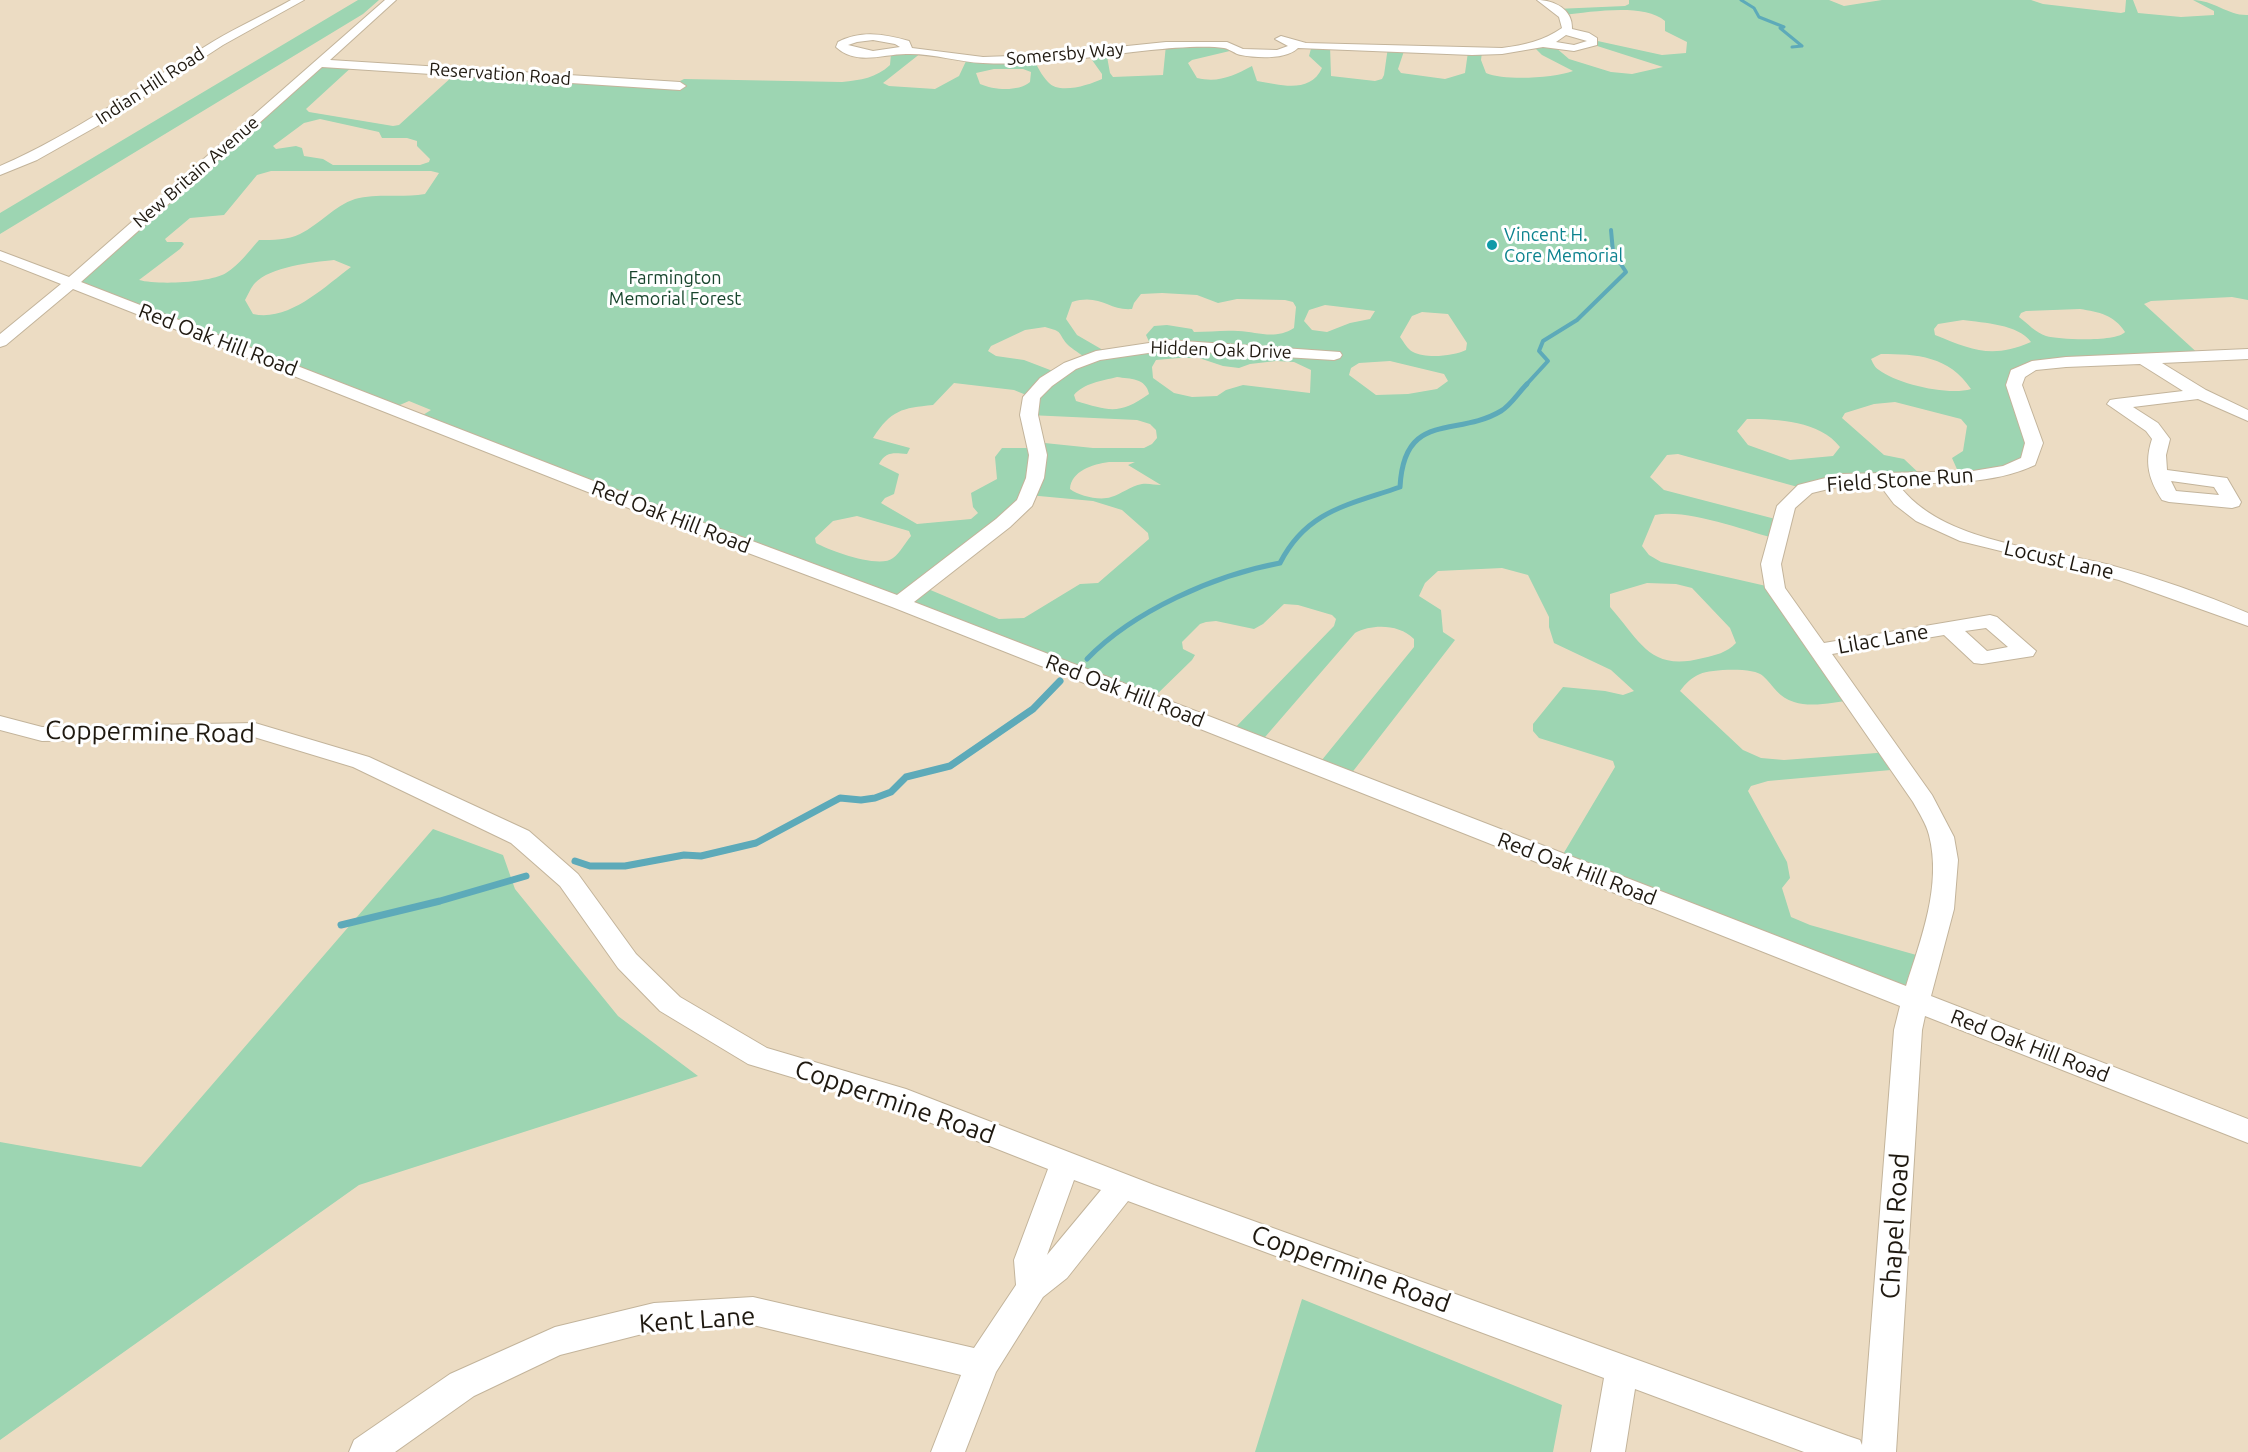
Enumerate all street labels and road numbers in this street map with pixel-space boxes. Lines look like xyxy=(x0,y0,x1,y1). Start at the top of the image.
street label: Somersby Way xyxy=(1006,38,1124,70)
street label: Indian Hill Road xyxy=(92,43,208,129)
street label: Reservation Road xyxy=(428,58,572,90)
street label: New Britain Avenue xyxy=(129,112,263,232)
street label: Red Oak Hill Road xyxy=(135,298,301,382)
street label: Hidden Oak Drive xyxy=(1150,337,1292,363)
street label: Field Stone Run xyxy=(1826,462,1974,498)
street label: Red Oak Hill Road xyxy=(588,475,754,559)
street label: Locust Lane xyxy=(2002,535,2116,585)
street label: Lilac Lane xyxy=(1836,619,1930,659)
street label: Red Oak Hill Road xyxy=(1042,649,1208,733)
street label: Coppermine Road xyxy=(45,715,255,749)
street label: Red Oak Hill Road xyxy=(1494,827,1660,911)
street label: Red Oak Hill Road xyxy=(1947,1004,2113,1088)
street label: Coppermine Road xyxy=(791,1053,999,1151)
street label: Chapel Road xyxy=(1874,1152,1916,1300)
street label: Coppermine Road xyxy=(1247,1218,1455,1320)
street label: Kent Lane xyxy=(638,1300,756,1340)

